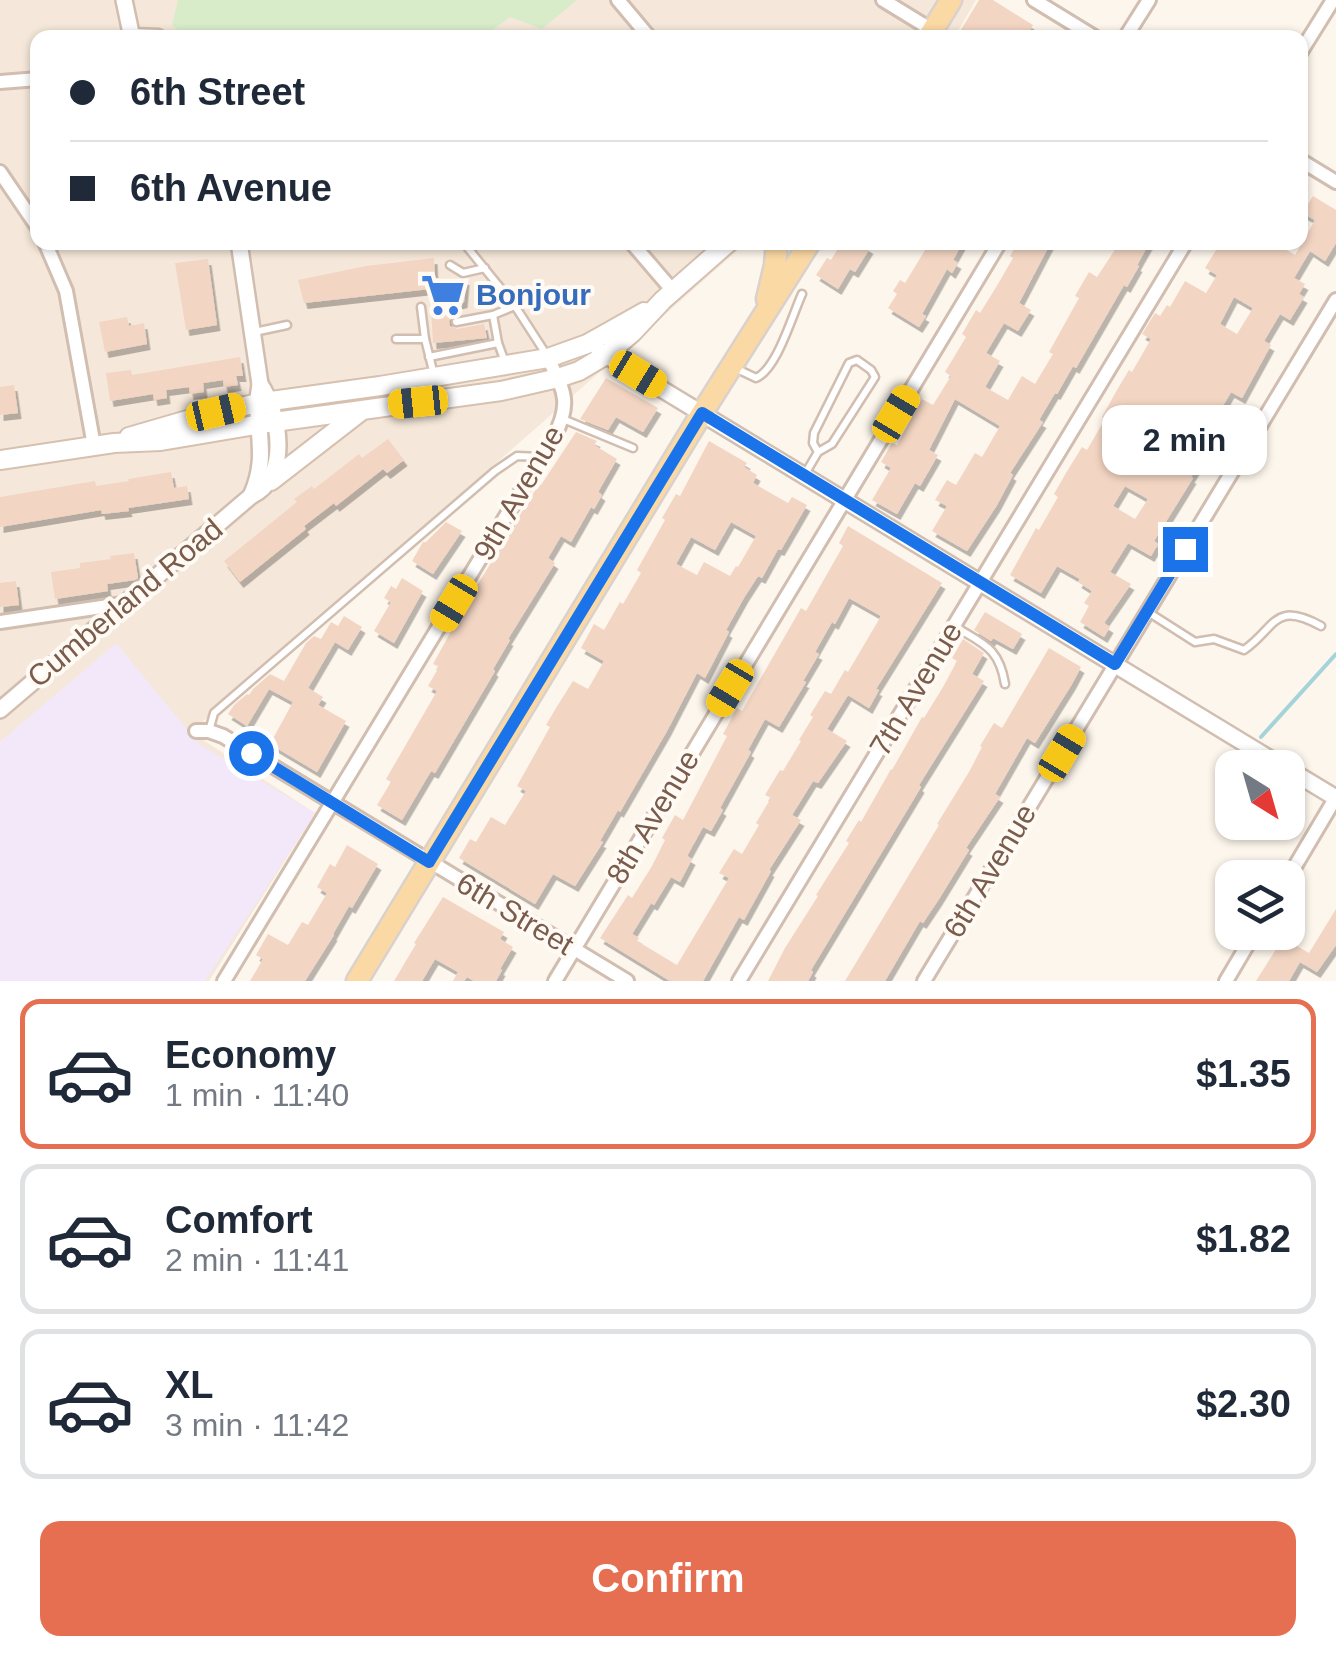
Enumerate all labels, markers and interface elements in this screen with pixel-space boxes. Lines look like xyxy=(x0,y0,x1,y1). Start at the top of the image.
text: 6th Street xyxy=(130,71,305,113)
text: 6th Avenue xyxy=(130,167,332,209)
supermarket icon: Bonjour xyxy=(419,271,467,319)
place label: Bonjour xyxy=(476,278,591,311)
car xyxy=(605,346,671,402)
car xyxy=(868,381,924,447)
car xyxy=(387,384,449,420)
car xyxy=(183,391,249,433)
callout: 2 min xyxy=(1102,404,1268,474)
street label: 9th Avenue xyxy=(467,420,570,566)
text: 2 min xyxy=(1143,422,1226,458)
street label: Cumberland Road xyxy=(21,512,229,694)
route end xyxy=(1163,527,1208,572)
car xyxy=(426,570,482,636)
street label: 7th Avenue xyxy=(863,616,968,761)
car xyxy=(702,655,758,721)
car xyxy=(1034,720,1090,786)
route start xyxy=(229,731,274,776)
street label: 8th Avenue xyxy=(600,744,705,889)
north arrow xyxy=(1215,750,1305,840)
map controls xyxy=(1215,750,1305,950)
street label: 6th Avenue xyxy=(937,798,1042,943)
button: layers xyxy=(1215,860,1305,950)
street label: 6th Street xyxy=(451,866,580,962)
icon: car xyxy=(45,1029,135,1119)
text: Economy xyxy=(165,1034,336,1076)
text: $1.35 xyxy=(1196,1053,1291,1095)
text: 1 min · 11:40 xyxy=(165,1077,349,1113)
icon: car xyxy=(45,1194,135,1284)
text: Comfort xyxy=(165,1199,313,1241)
text: $1.82 xyxy=(1196,1218,1291,1260)
text: 2 min · 11:41 xyxy=(165,1242,349,1278)
icon: car xyxy=(45,1359,135,1449)
text: XL xyxy=(165,1364,214,1406)
text: $2.30 xyxy=(1196,1383,1291,1425)
text: 3 min · 11:42 xyxy=(165,1407,349,1443)
button: Confirm xyxy=(40,1521,1296,1636)

